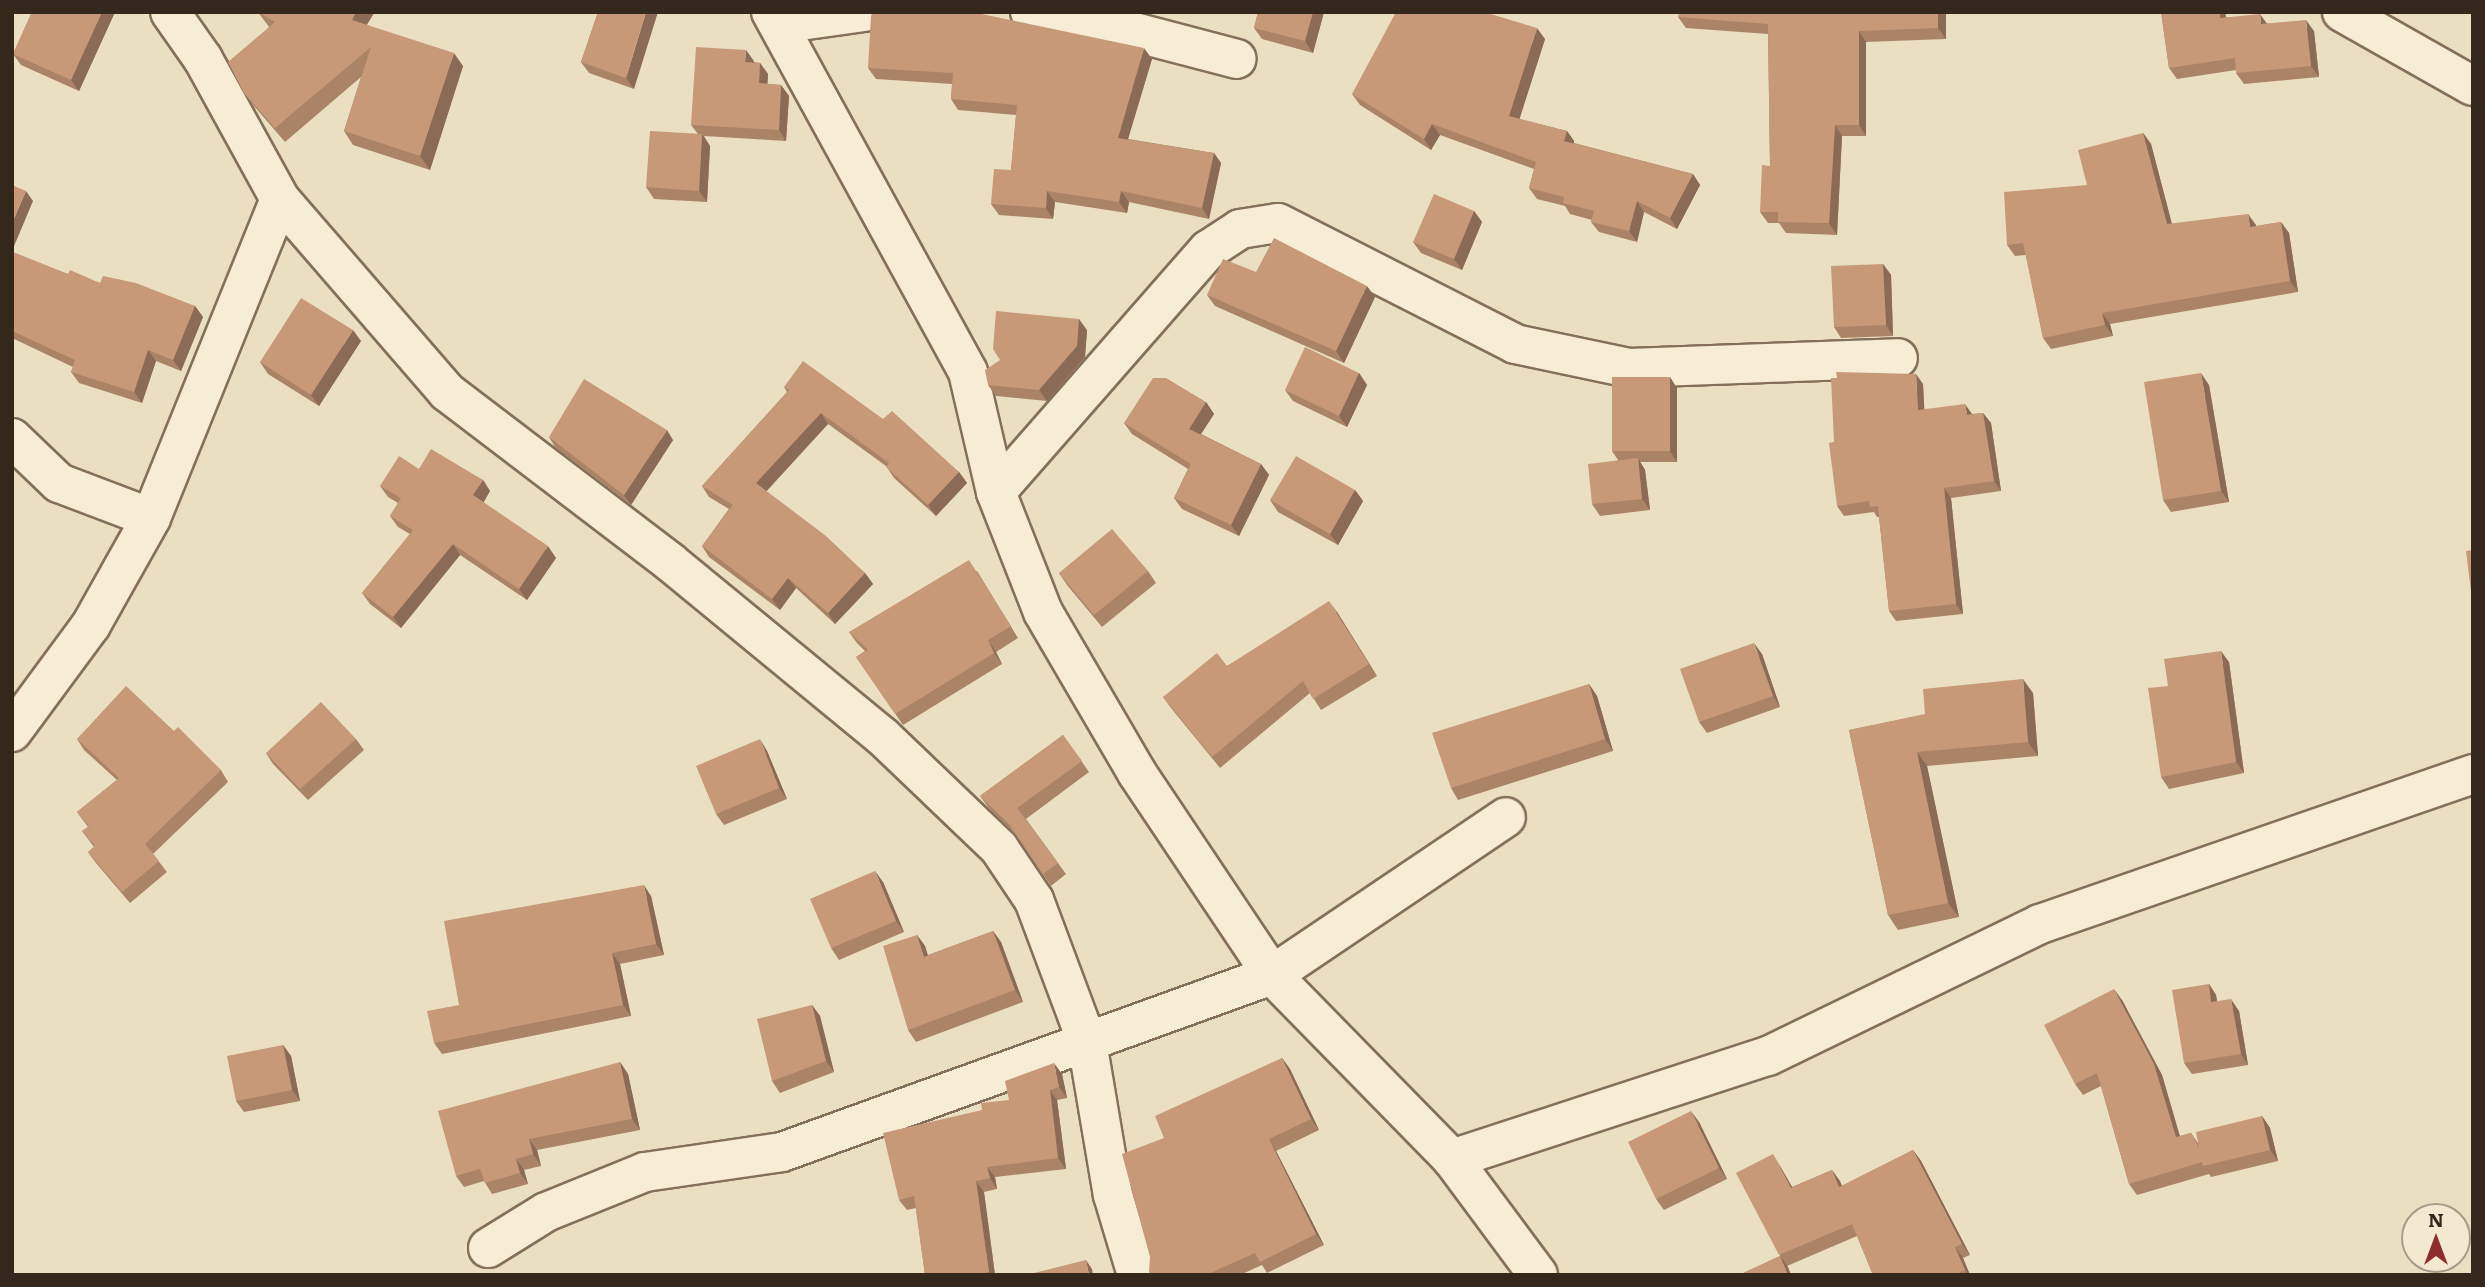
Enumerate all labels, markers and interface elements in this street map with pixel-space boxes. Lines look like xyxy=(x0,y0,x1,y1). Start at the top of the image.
north arrow xyxy=(2401,1203,2471,1273)
text: N xyxy=(2428,1205,2444,1233)

